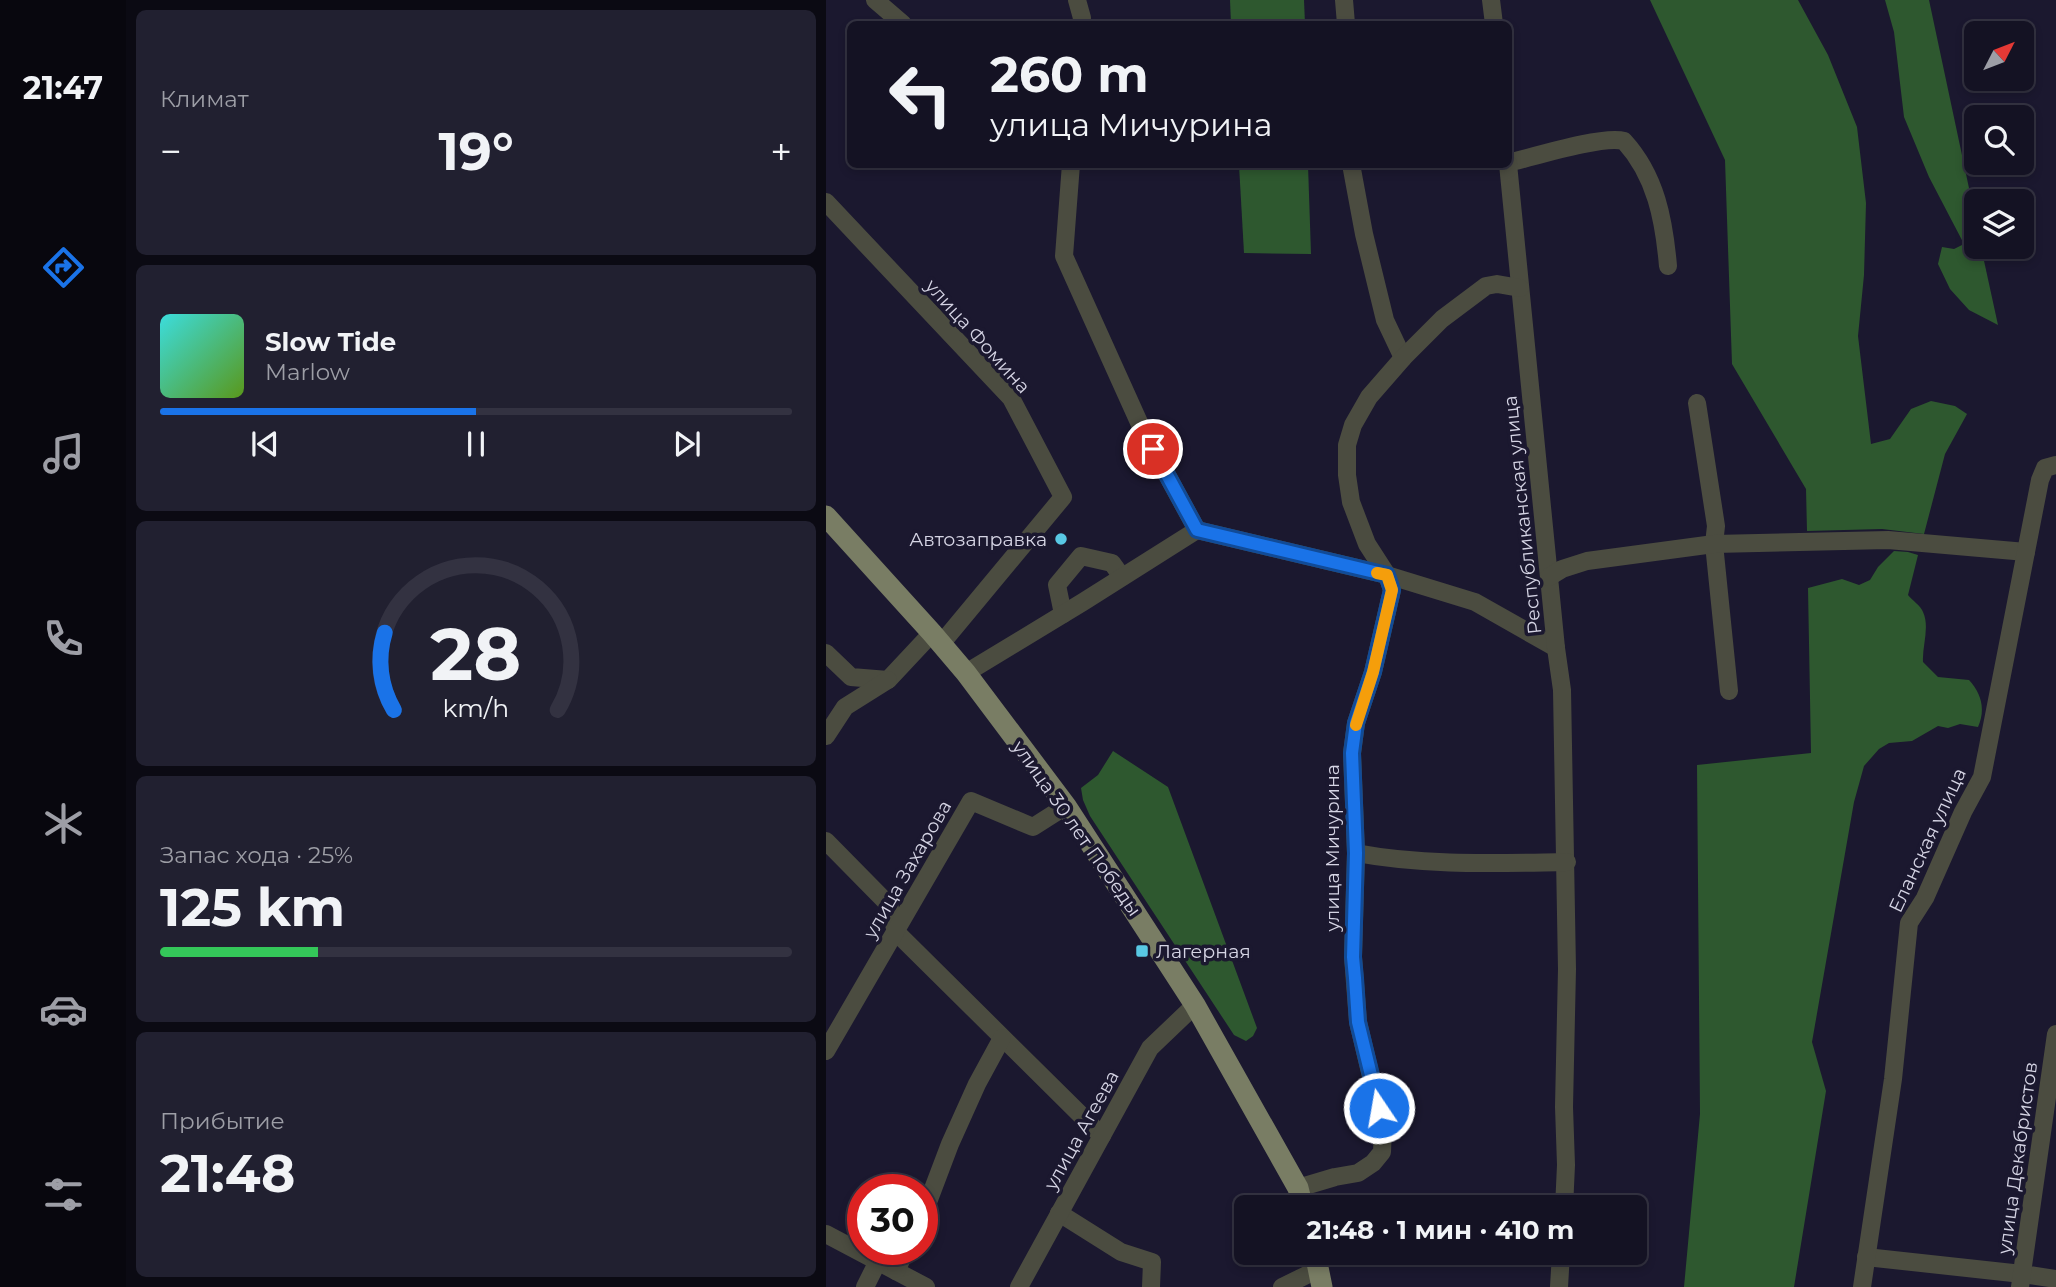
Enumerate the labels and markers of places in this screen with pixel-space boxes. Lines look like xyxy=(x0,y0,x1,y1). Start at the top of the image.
pin xyxy=(1123,419,1183,479)
place label: Автозаправка xyxy=(909,528,1047,551)
marker: Автозаправка xyxy=(1053,531,1069,547)
place label: Лагерная xyxy=(1156,940,1251,963)
marker: Лагерная xyxy=(1134,943,1150,959)

